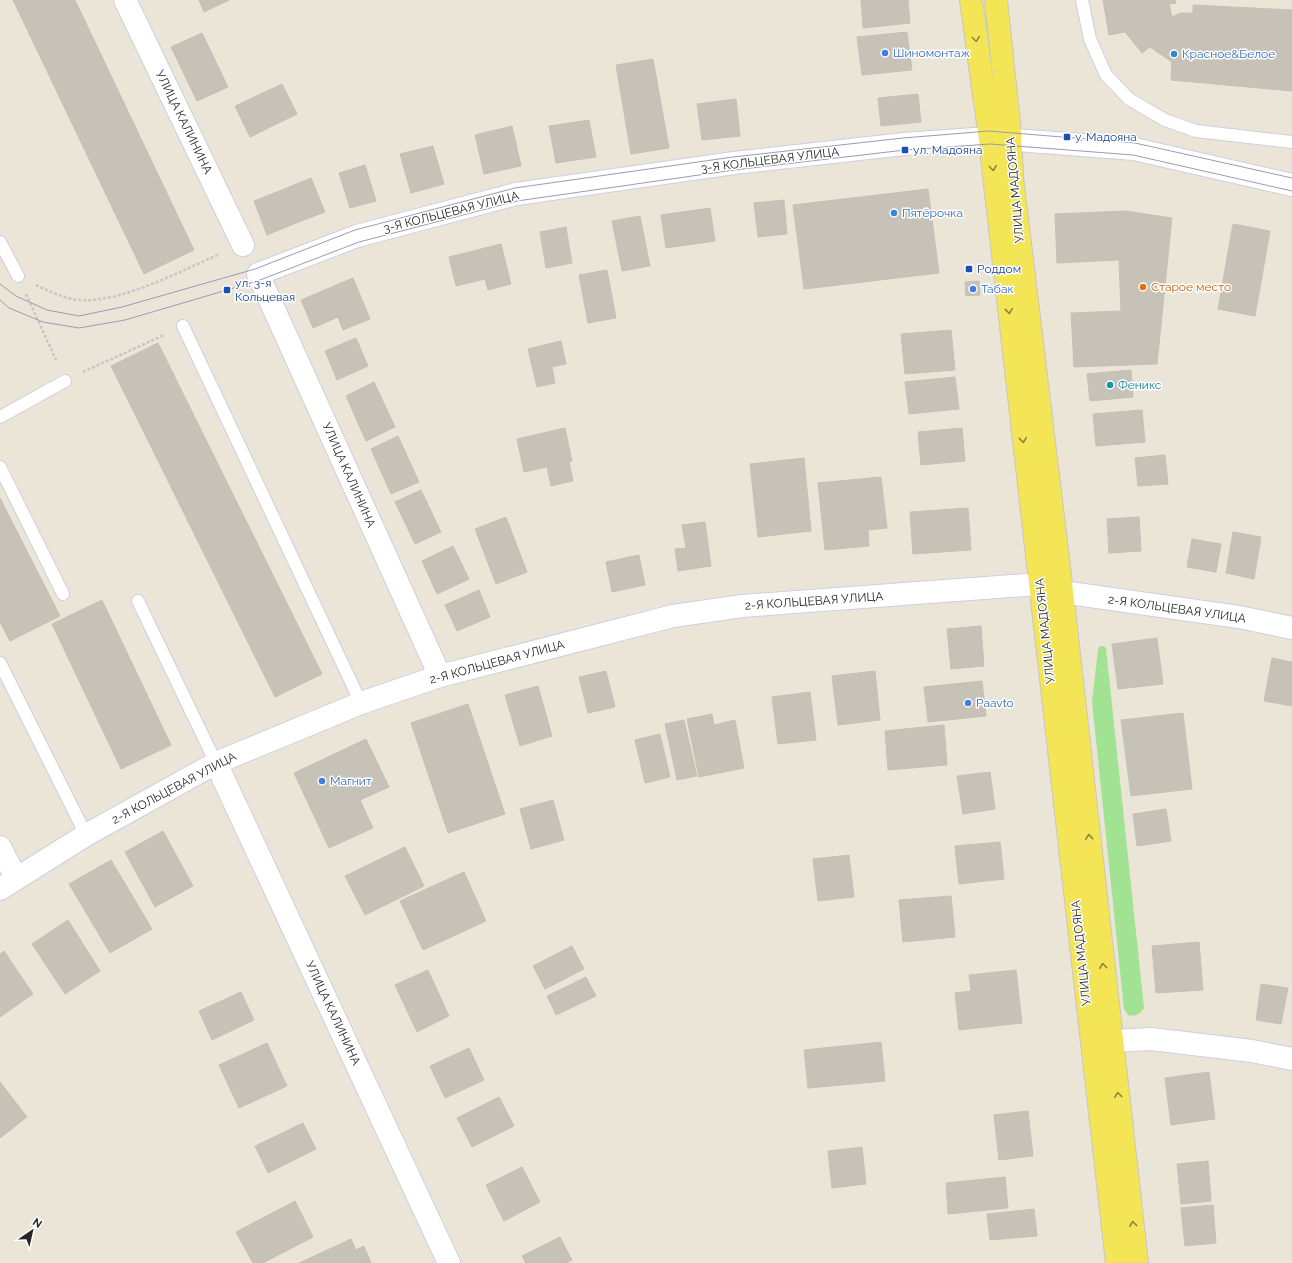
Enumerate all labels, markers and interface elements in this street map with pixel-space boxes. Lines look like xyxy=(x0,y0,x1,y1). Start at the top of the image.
one-way arrow xyxy=(971,36,980,42)
place label: Шиномонтаж xyxy=(893,46,970,60)
place label: Красное&Белое xyxy=(1182,47,1275,61)
marker: Шиномонтаж xyxy=(880,48,890,58)
marker: Красное&Белое xyxy=(1169,49,1179,59)
street label: УЛИЦА КАЛИНИНА xyxy=(153,68,215,176)
place label: у. Мадояна xyxy=(1075,130,1137,144)
marker: у. Мадояна xyxy=(1062,132,1072,142)
street label: УЛИЦА МАДОЯНА xyxy=(1003,137,1027,243)
place label: ул. Мадояна xyxy=(913,143,983,157)
street label: 3-Я КОЛЬЦЕВАЯ УЛИЦА xyxy=(700,145,840,175)
marker: ул. Мадояна xyxy=(900,145,910,155)
one-way arrow xyxy=(988,165,997,171)
street label: 3-Я КОЛЬЦЕВАЯ УЛИЦА xyxy=(382,188,520,236)
place label: Пятёрочка xyxy=(902,206,963,220)
marker: Пятёрочка xyxy=(889,208,899,218)
place label: Роддом xyxy=(977,262,1021,276)
marker: Роддом xyxy=(964,264,974,274)
place label: ул. 3-я Кольцевая xyxy=(235,276,295,304)
place label: Старое место xyxy=(1151,280,1231,294)
place label: Табак xyxy=(981,282,1014,296)
marker: Старое место xyxy=(1138,282,1148,292)
marker: Табак xyxy=(968,284,978,294)
marker: ул. 3-я Кольцевая xyxy=(222,285,232,295)
one-way arrow xyxy=(1004,308,1013,314)
place label: Феникс xyxy=(1118,378,1162,392)
marker: Феникс xyxy=(1105,380,1115,390)
street label: УЛИЦА КАЛИНИНА xyxy=(320,420,378,530)
one-way arrow xyxy=(1018,437,1027,443)
street label: УЛИЦА МАДОЯНА xyxy=(1032,578,1058,684)
street label: 2-Я КОЛЬЦЕВАЯ УЛИЦА xyxy=(744,589,884,613)
street label: 2-Я КОЛЬЦЕВАЯ УЛИЦА xyxy=(1107,592,1247,626)
street label: 2-Я КОЛЬЦЕВАЯ УЛИЦА xyxy=(428,637,566,687)
place label: Paavto xyxy=(976,696,1014,710)
marker: Paavto xyxy=(963,698,973,708)
street label: 2-Я КОЛЬЦЕВАЯ УЛИЦА xyxy=(109,749,239,827)
place label: Магнит xyxy=(330,774,372,788)
marker: Магнит xyxy=(317,776,327,786)
one-way arrow xyxy=(1085,834,1094,840)
street label: УЛИЦА МАДОЯНА xyxy=(1068,900,1094,1006)
street label: УЛИЦА КАЛИНИНА xyxy=(303,959,363,1067)
one-way arrow xyxy=(1099,963,1108,969)
one-way arrow xyxy=(1114,1092,1123,1098)
north arrow xyxy=(12,1211,52,1251)
text: N xyxy=(30,1215,44,1231)
one-way arrow xyxy=(1129,1221,1138,1227)

